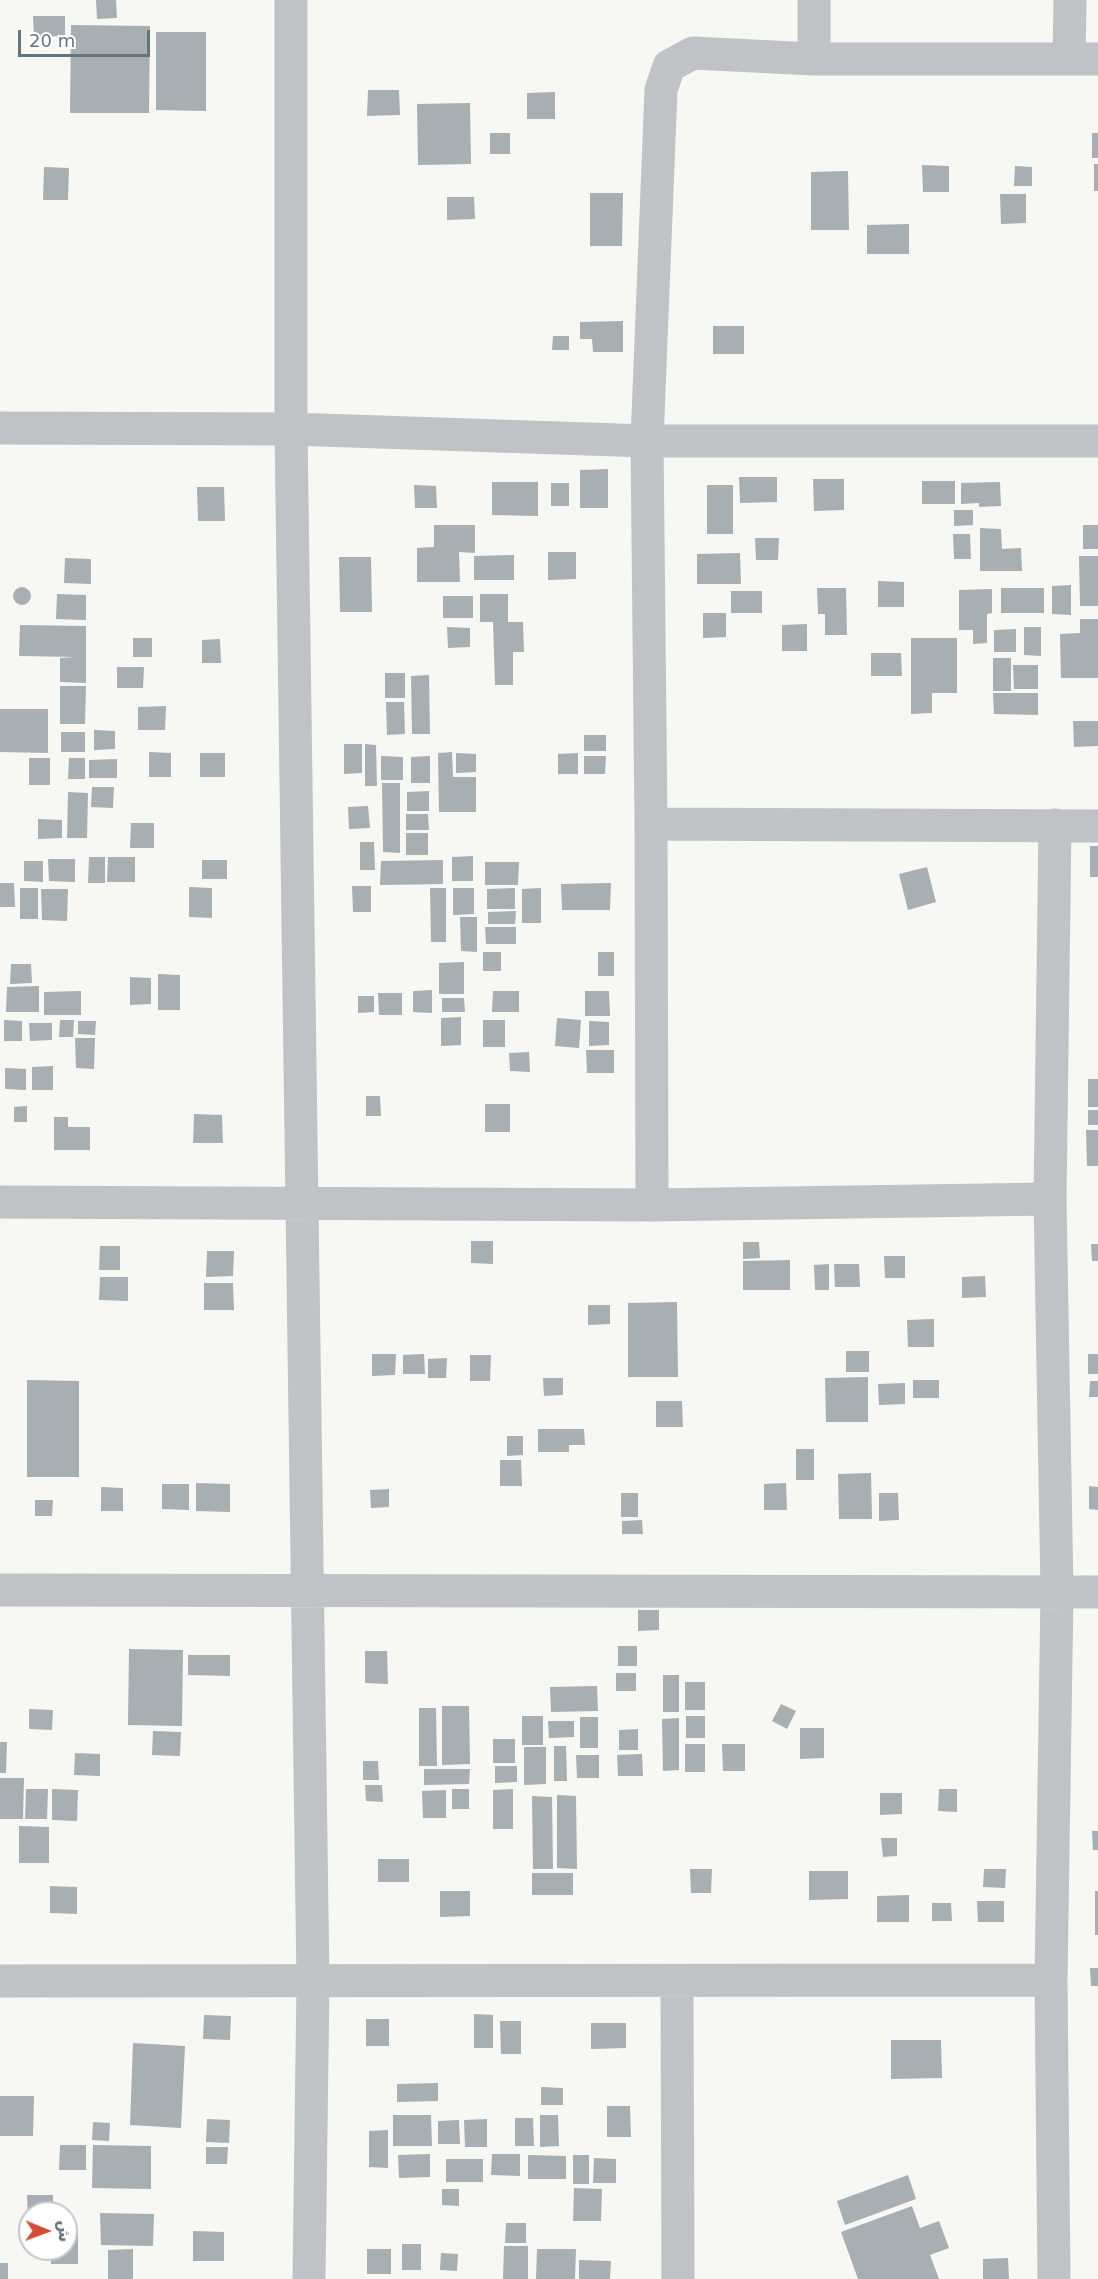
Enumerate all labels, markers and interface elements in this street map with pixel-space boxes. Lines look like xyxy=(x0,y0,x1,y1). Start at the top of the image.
scale bar xyxy=(21,18,153,56)
text: 20 m xyxy=(29,30,75,51)
north arrow xyxy=(18,2201,78,2261)
text: ش xyxy=(55,2220,74,2242)

